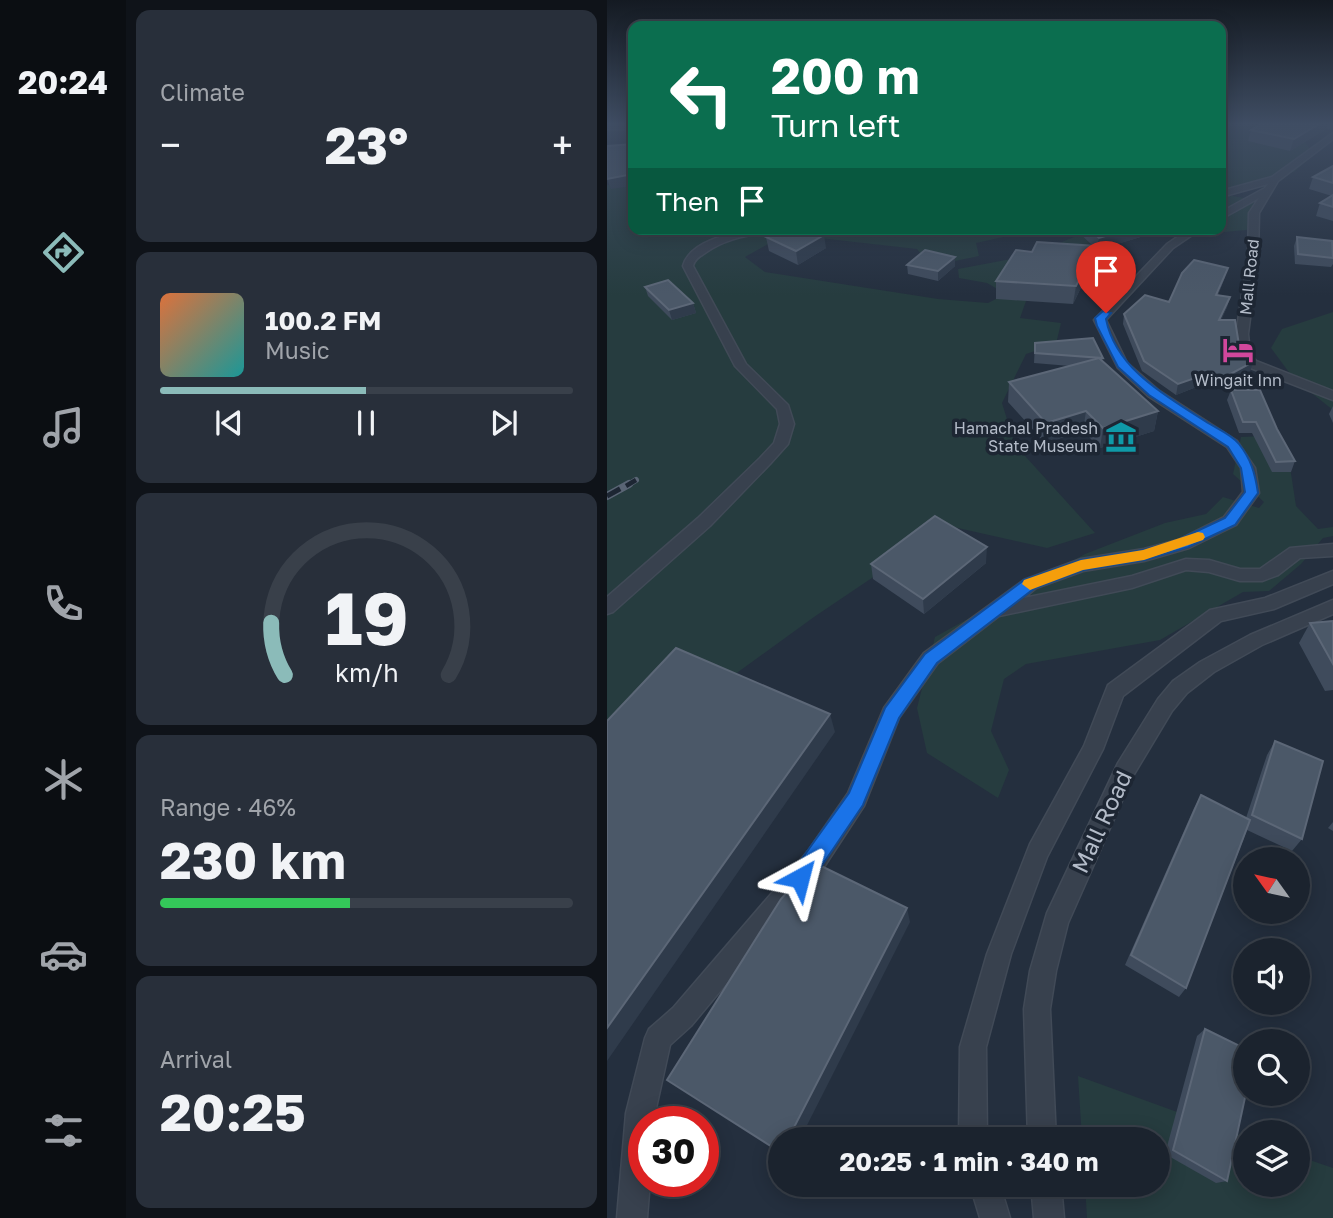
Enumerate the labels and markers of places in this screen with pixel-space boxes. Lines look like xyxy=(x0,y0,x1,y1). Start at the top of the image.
pin xyxy=(1076,241,1136,313)
hotel icon: Wingait Inn xyxy=(1221,333,1255,367)
place label: Wingait Inn xyxy=(1194,370,1282,390)
place label: Hamachal Pradesh State Museum xyxy=(954,418,1098,456)
museum icon: Hamachal Pradesh State Museum xyxy=(1104,420,1138,454)

